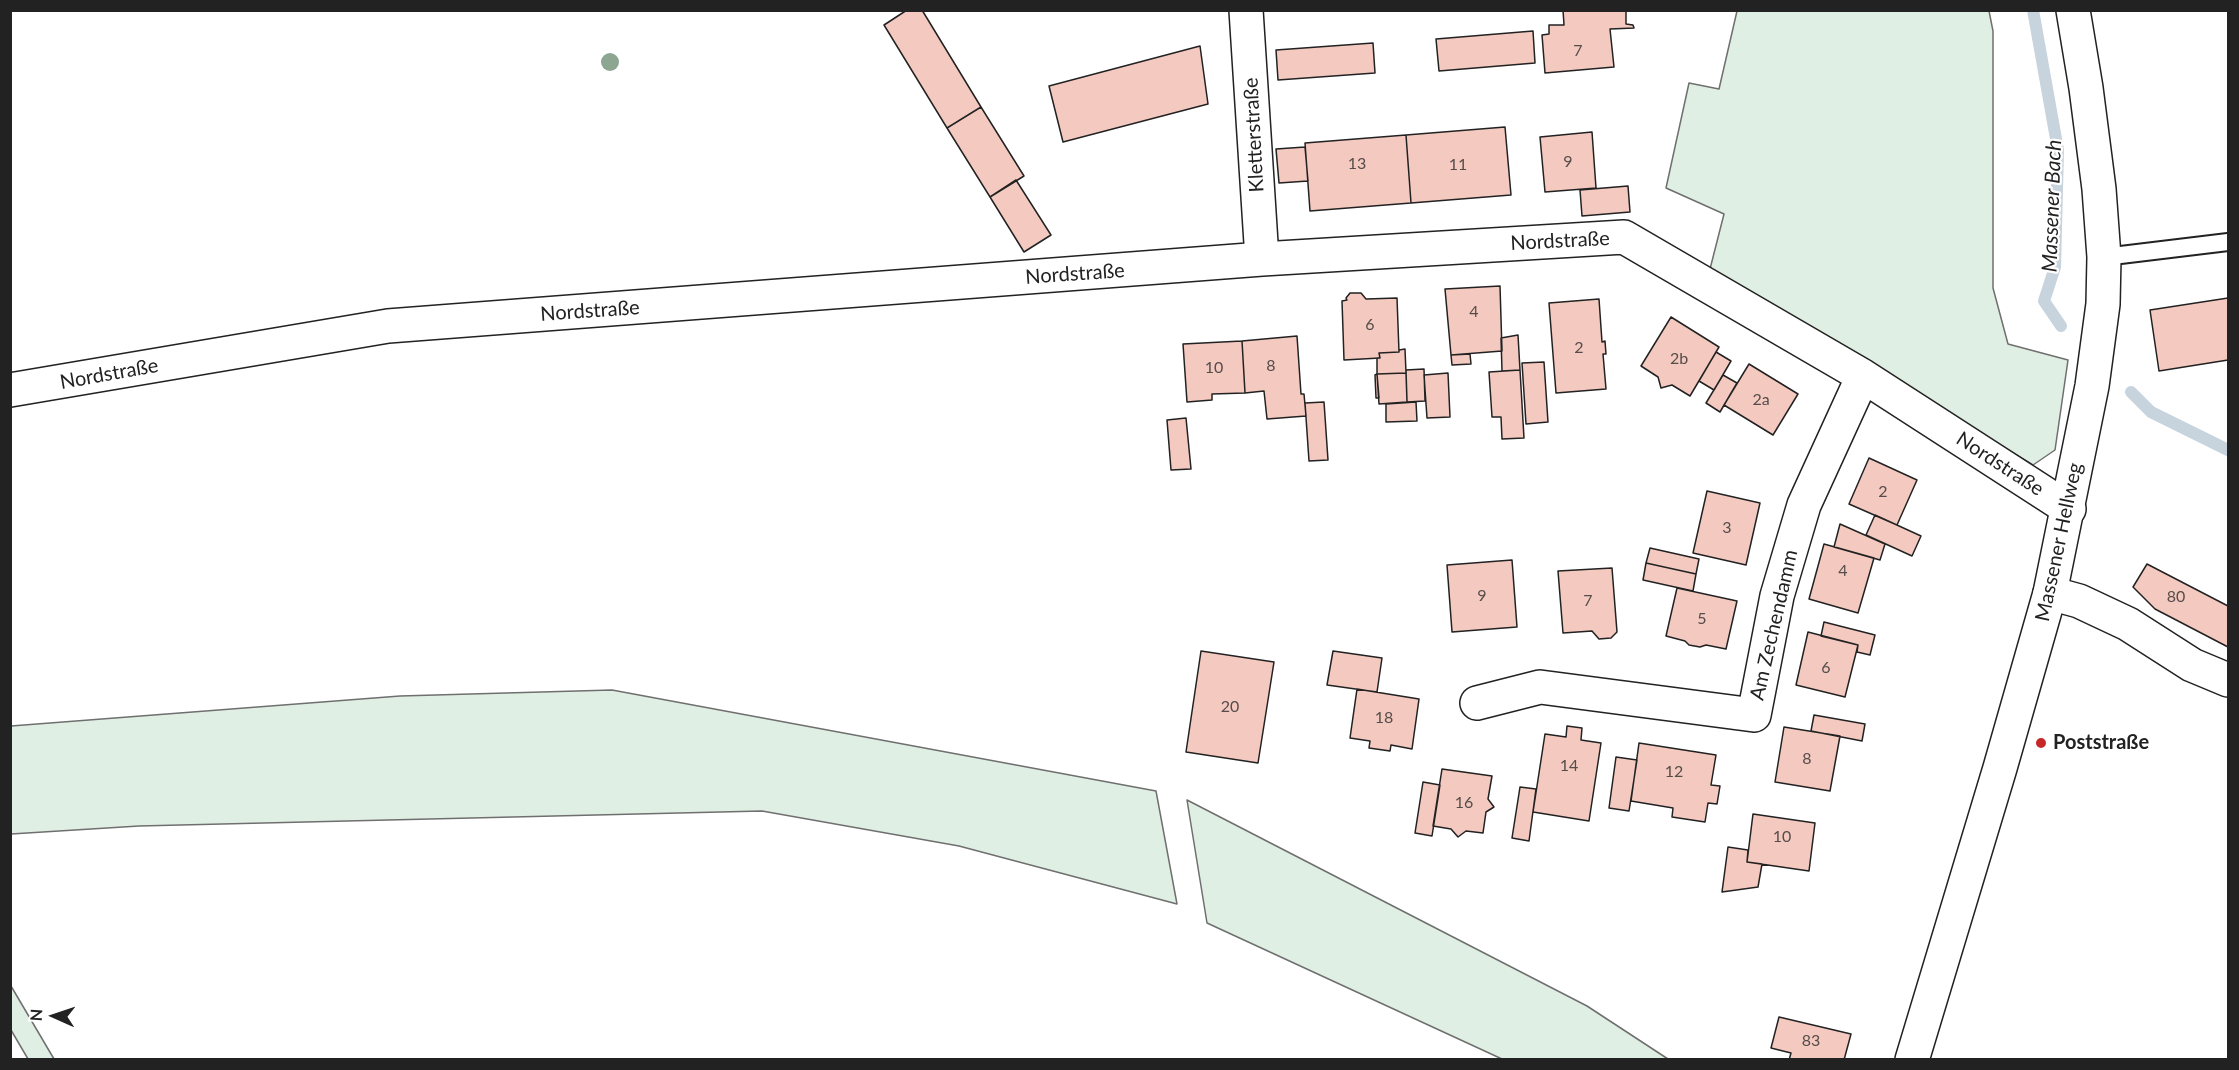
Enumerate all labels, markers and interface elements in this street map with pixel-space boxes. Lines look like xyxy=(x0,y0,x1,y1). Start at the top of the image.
house number: 7 xyxy=(1573,41,1583,61)
street label: Kletterstraße xyxy=(1239,77,1269,193)
water label: Massener Bach xyxy=(2037,139,2067,273)
house number: 9 xyxy=(1563,152,1573,172)
house number: 13 xyxy=(1348,154,1366,174)
house number: 11 xyxy=(1449,155,1467,175)
street label: Nordstraße xyxy=(1510,226,1610,256)
street label: Nordstraße xyxy=(1025,259,1125,289)
street label: Nordstraße xyxy=(540,296,640,326)
house number: 4 xyxy=(1469,302,1479,322)
house number: 6 xyxy=(1365,315,1375,335)
house number: 2 xyxy=(1574,338,1584,358)
house number: 2b xyxy=(1670,349,1688,369)
street label: Nordstraße xyxy=(58,354,160,394)
house number: 8 xyxy=(1266,356,1276,376)
house number: 10 xyxy=(1205,358,1223,378)
house number: 2a xyxy=(1752,390,1770,410)
street label: Nordstraße xyxy=(1952,427,2048,501)
street label: Massener Hellweg xyxy=(2030,460,2088,624)
house number: 2 xyxy=(1878,482,1888,502)
house number: 3 xyxy=(1722,518,1732,538)
street label: Am Zechendamm xyxy=(1745,547,1803,703)
house number: 4 xyxy=(1838,561,1848,581)
house number: 9 xyxy=(1477,586,1487,606)
house number: 80 xyxy=(2167,587,2185,607)
house number: 7 xyxy=(1583,591,1593,611)
house number: 5 xyxy=(1697,609,1707,629)
house number: 6 xyxy=(1821,658,1831,678)
house number: 20 xyxy=(1221,697,1239,717)
house number: 18 xyxy=(1375,708,1393,728)
place label: Poststraße xyxy=(2053,731,2149,755)
marker: Poststraße xyxy=(2034,736,2048,750)
house number: 8 xyxy=(1802,749,1812,769)
house number: 14 xyxy=(1560,756,1578,776)
house number: 12 xyxy=(1665,762,1683,782)
house number: 16 xyxy=(1455,793,1473,813)
house number: 10 xyxy=(1773,827,1791,847)
north arrow xyxy=(24,986,84,1046)
text: N xyxy=(26,1008,45,1022)
house number: 83 xyxy=(1802,1031,1820,1051)

